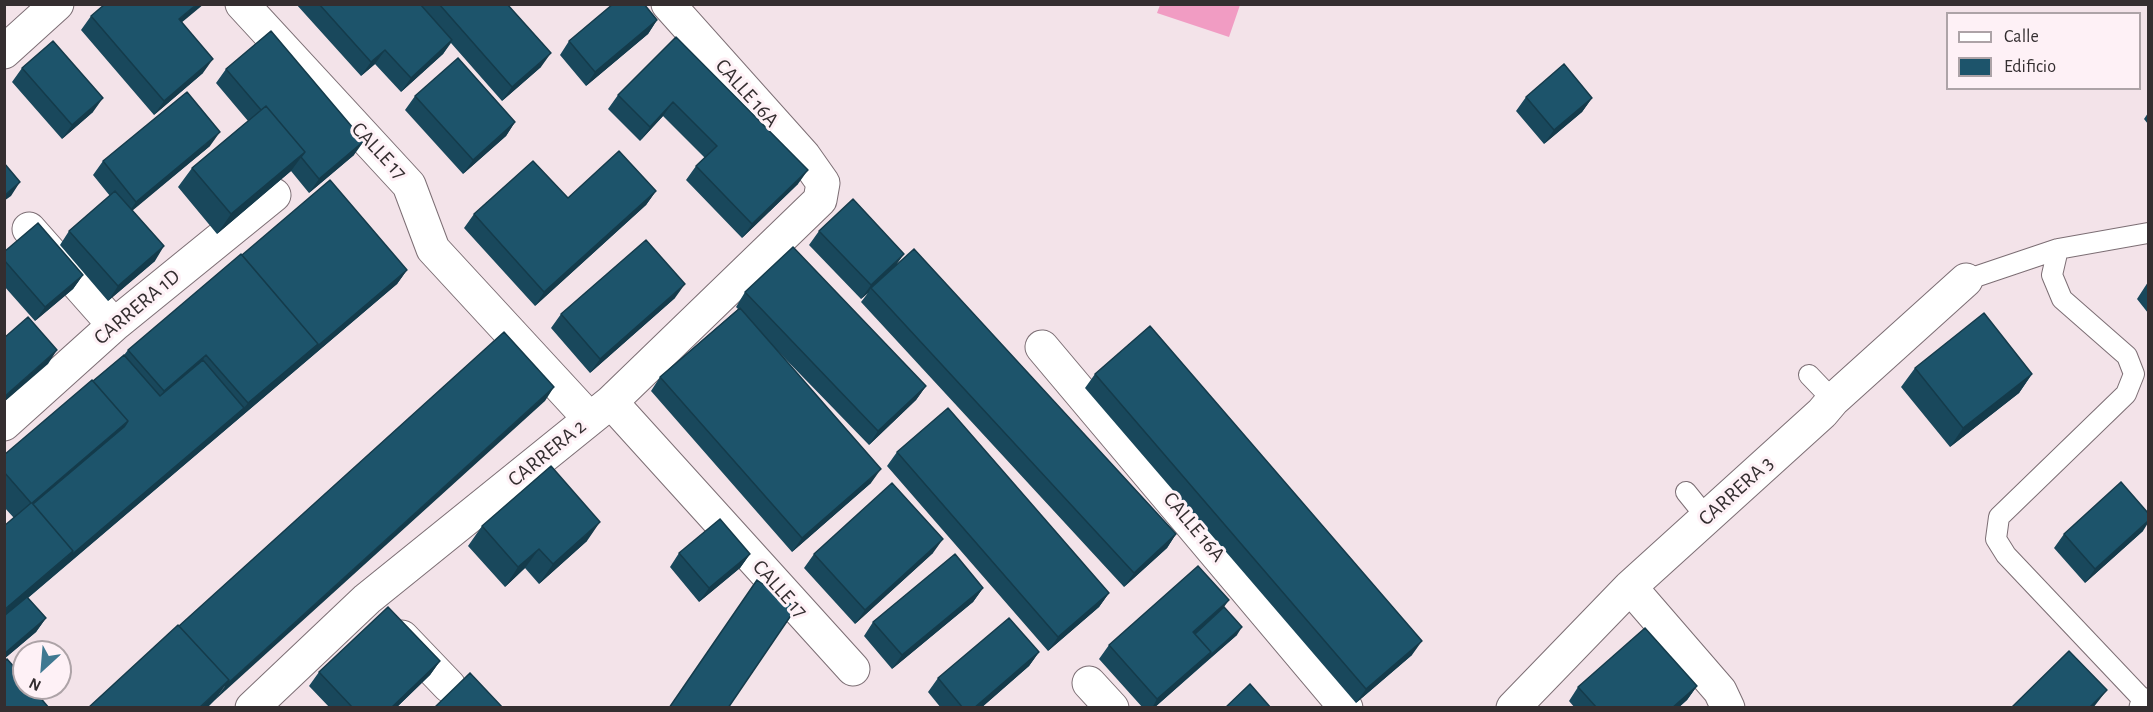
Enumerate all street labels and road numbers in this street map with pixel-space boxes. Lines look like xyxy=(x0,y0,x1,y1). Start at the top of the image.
street label: CALLE 16A xyxy=(710,54,784,132)
street label: CALLE 17 xyxy=(346,117,412,185)
street label: CARRERA 1D xyxy=(89,264,185,350)
street label: CARRERA 2 xyxy=(503,414,591,492)
street label: CARRERA 3 xyxy=(1693,451,1779,531)
street label: CALLE 16A xyxy=(1158,487,1230,567)
street label: CALLE 17 xyxy=(747,555,813,623)

